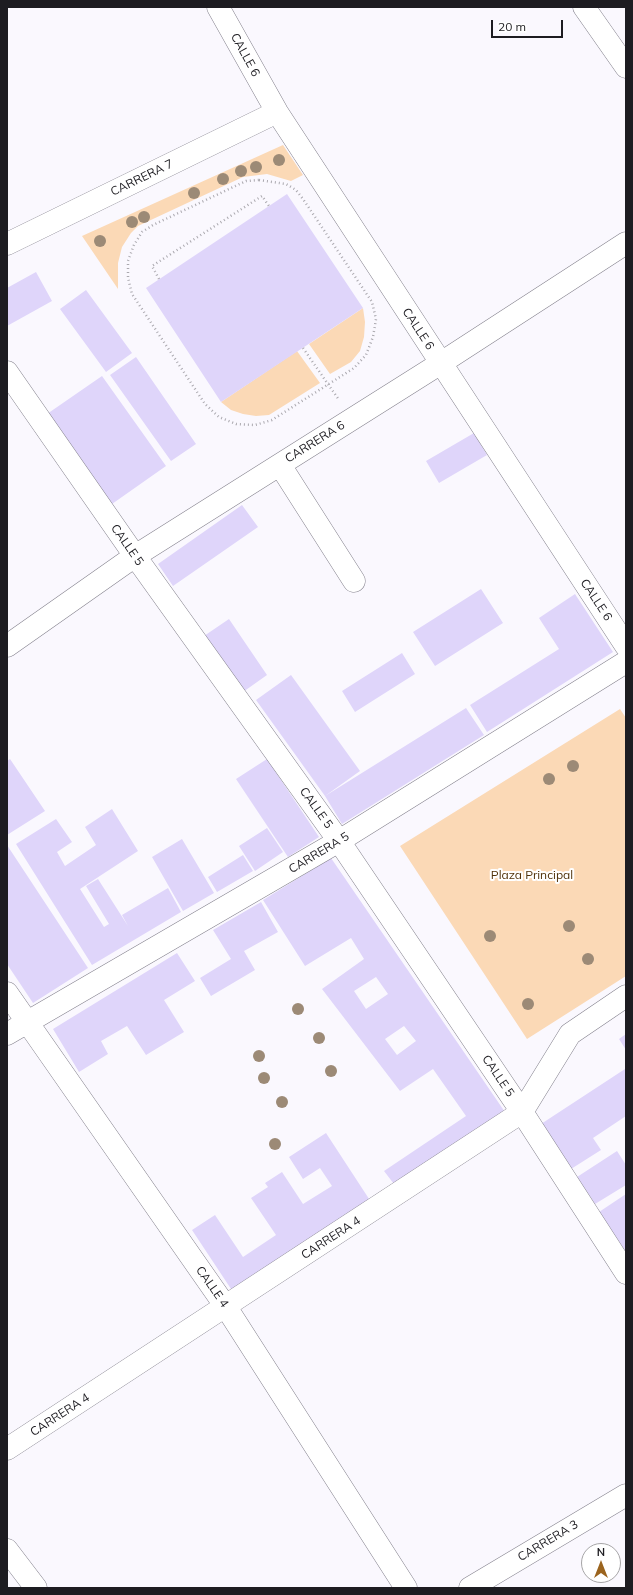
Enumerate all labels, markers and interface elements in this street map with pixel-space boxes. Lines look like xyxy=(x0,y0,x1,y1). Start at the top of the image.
scale bar xyxy=(493,12,565,38)
text: 20 m xyxy=(498,19,526,34)
street label: CALLE 6 xyxy=(227,31,263,79)
street label: CARRERA 7 xyxy=(108,157,176,199)
street label: CALLE 6 xyxy=(399,305,437,353)
street label: CARRERA 6 xyxy=(282,418,348,466)
street label: CALLE 5 xyxy=(108,522,146,568)
street label: CALLE 6 xyxy=(577,576,615,624)
street label: CALLE 5 xyxy=(296,785,336,831)
street label: CARRERA 5 xyxy=(286,829,352,877)
park label: Plaza Principal xyxy=(491,868,573,882)
street label: CALLE 5 xyxy=(479,1052,517,1100)
street label: CARRERA 4 xyxy=(299,1213,363,1263)
street label: CALLE 4 xyxy=(193,1264,231,1310)
street label: CARRERA 4 xyxy=(28,1390,92,1440)
street label: CARRERA 3 xyxy=(515,1517,581,1565)
north arrow xyxy=(581,1543,621,1583)
text: N xyxy=(597,1545,605,1559)

